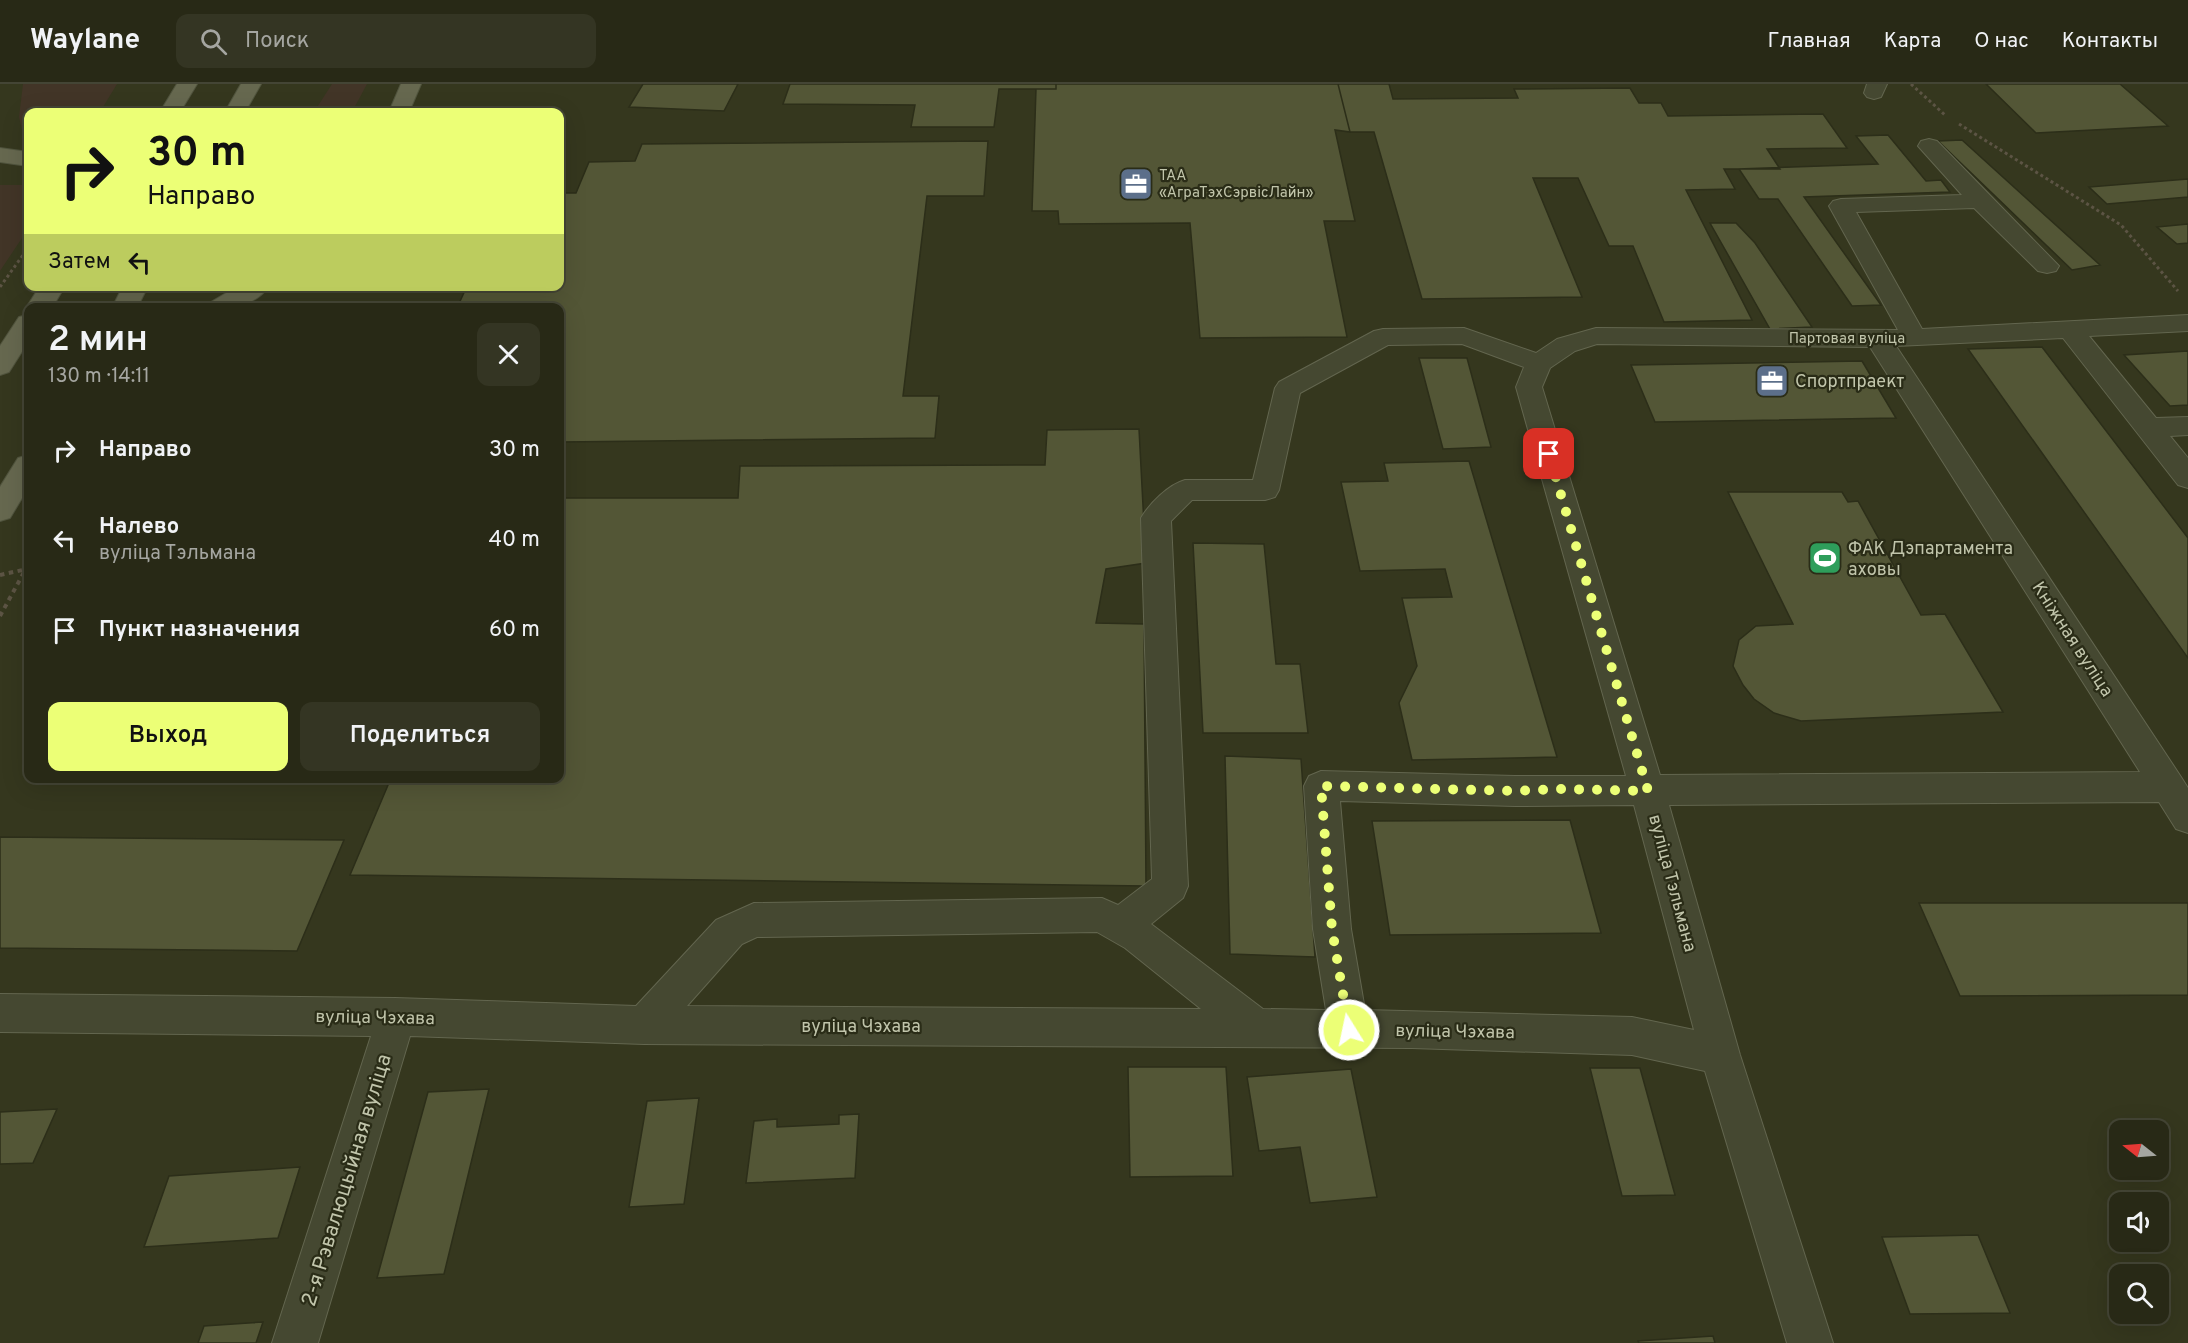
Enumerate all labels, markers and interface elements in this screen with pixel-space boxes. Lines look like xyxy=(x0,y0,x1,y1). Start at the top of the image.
search box xyxy=(176,14,596,68)
text: Waylane xyxy=(30,23,140,59)
icon: search xyxy=(197,25,230,58)
text: Поиск xyxy=(245,28,309,55)
text: Главная xyxy=(1767,28,1851,55)
text: Карта xyxy=(1884,28,1941,55)
text: О нас xyxy=(1974,28,2029,55)
text: Контакты xyxy=(2062,28,2158,55)
text: 30 m xyxy=(147,128,246,181)
icon: right xyxy=(48,132,126,210)
office icon: ТАА «АграТэхСэрвісЛайн» xyxy=(1118,166,1154,202)
place label: ТАА «АграТэхСэрвісЛайн» xyxy=(1159,167,1314,203)
text: Направо xyxy=(147,180,255,214)
icon: left xyxy=(123,246,156,279)
text: Затем xyxy=(48,249,111,276)
text: 2 мин xyxy=(48,318,148,364)
button: close xyxy=(477,323,540,386)
street label: Партовая вуліца xyxy=(1789,330,1905,349)
office icon: Спортпраект xyxy=(1754,363,1790,399)
text: 130 m · 14:11 xyxy=(48,364,150,390)
place label: Спортпраект xyxy=(1795,371,1904,394)
pin xyxy=(1523,428,1574,479)
icon: right xyxy=(48,434,81,467)
text: Направо xyxy=(99,437,191,464)
text: 30 m xyxy=(489,437,540,464)
icon: arrive xyxy=(1532,437,1565,470)
text: Налево xyxy=(99,514,179,541)
icon: left xyxy=(48,524,81,557)
text: 40 m xyxy=(488,527,540,554)
place label: ФАК Дэпартамента аховы xyxy=(1848,538,2013,582)
sports icon: ФАК Дэпартамента аховы xyxy=(1807,540,1843,576)
text: вуліца Тэльмана xyxy=(99,541,256,567)
street label: Кніжная вуліца xyxy=(2026,578,2118,702)
icon: arrive xyxy=(48,614,81,647)
text: Пункт назначения xyxy=(99,617,300,644)
text: 60 m xyxy=(489,617,540,644)
button: Выход xyxy=(48,702,288,771)
button: Поделиться xyxy=(300,702,540,771)
street label: вуліца Тэльмана xyxy=(1642,812,1701,955)
position arrow xyxy=(1317,998,1381,1062)
street label: вуліца Чэхава xyxy=(315,1006,435,1031)
street label: вуліца Чэхава xyxy=(801,1016,921,1039)
street label: вуліца Чэхава xyxy=(1395,1020,1515,1045)
street label: 2-я Рэвалюцыйная вуліца xyxy=(296,1051,399,1310)
north arrow xyxy=(2109,1120,2169,1180)
map controls xyxy=(2109,1120,2169,1324)
button: sound xyxy=(2109,1192,2169,1252)
button: search xyxy=(2109,1264,2169,1324)

